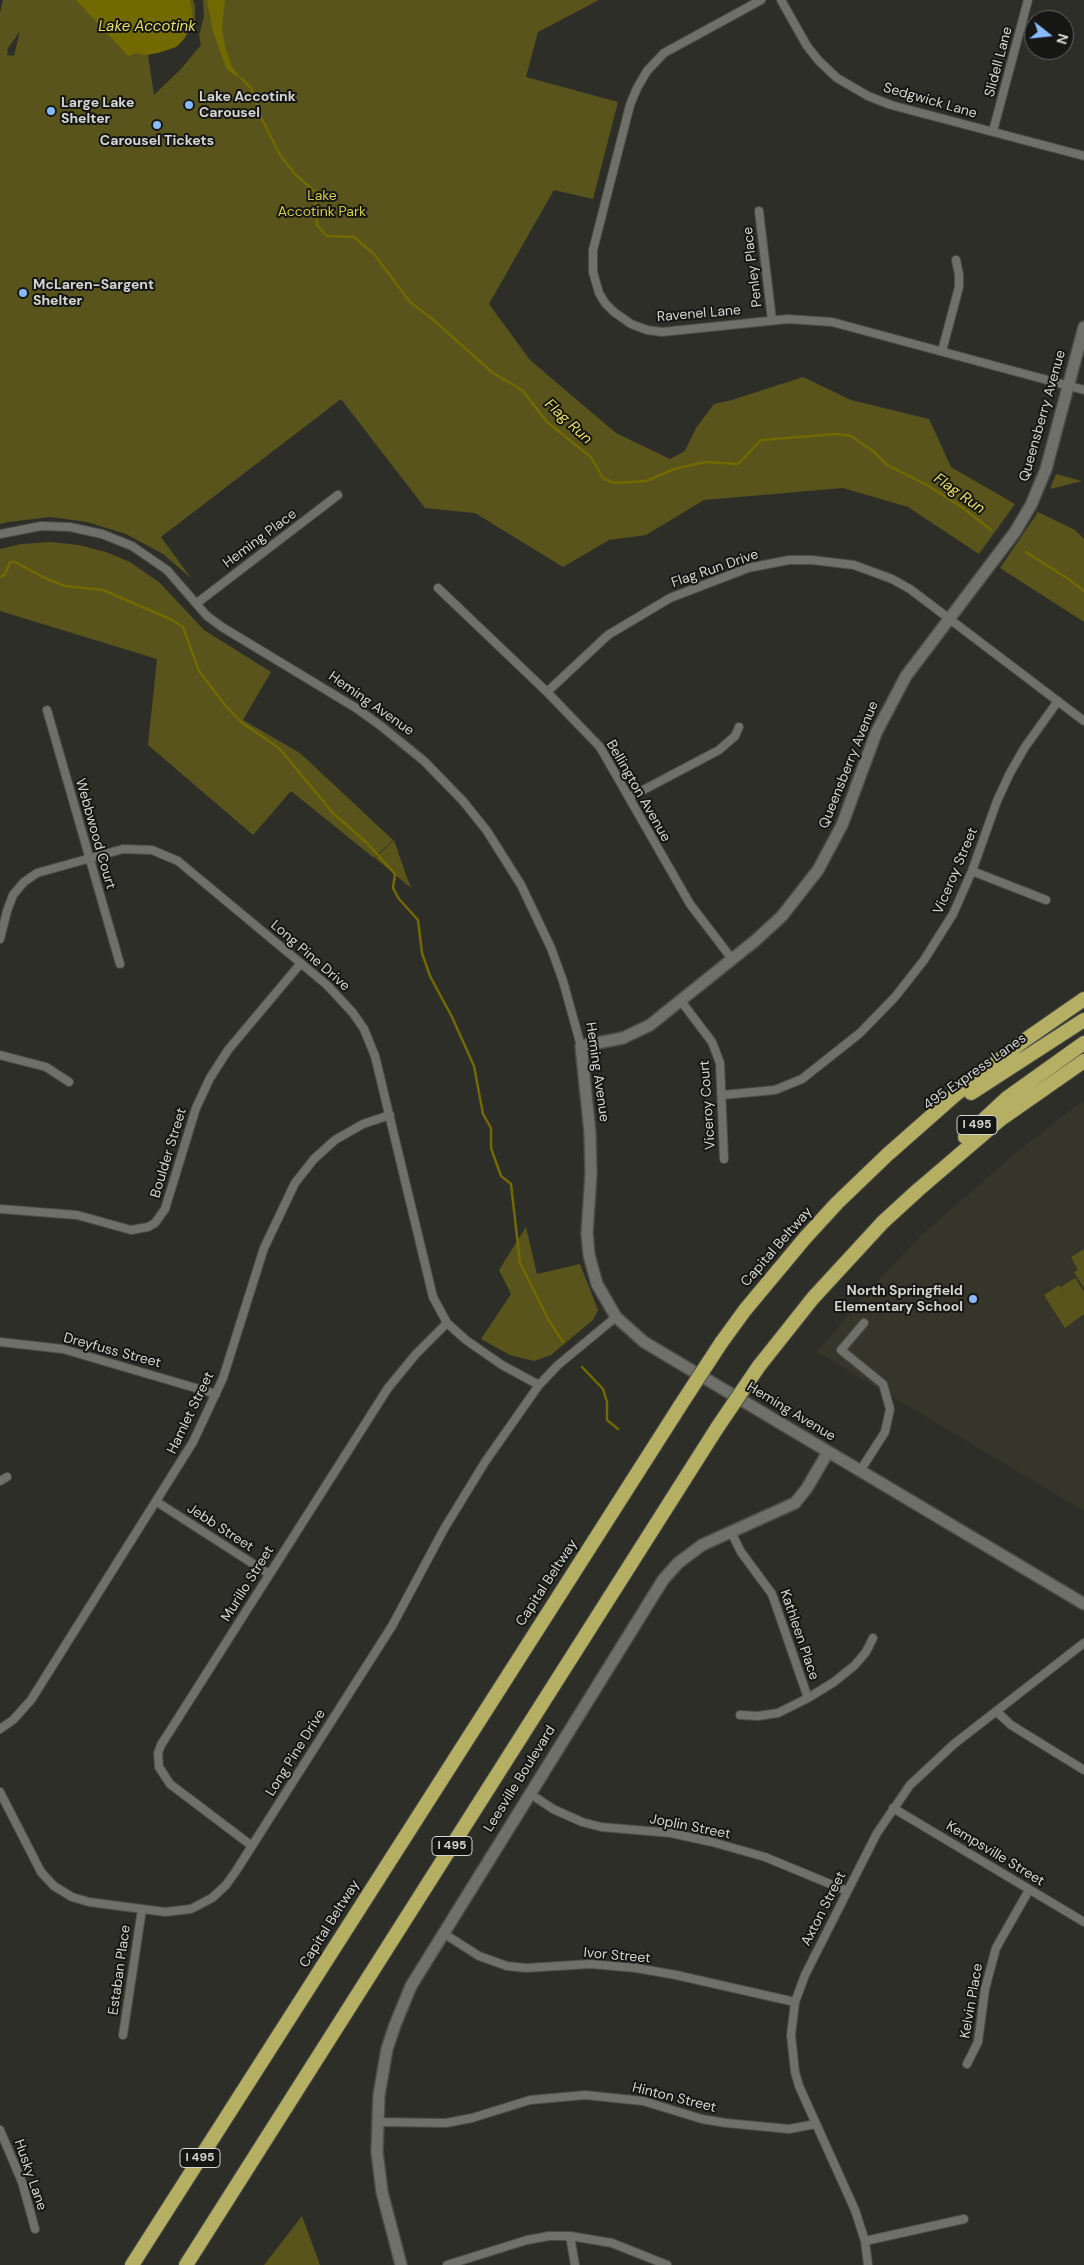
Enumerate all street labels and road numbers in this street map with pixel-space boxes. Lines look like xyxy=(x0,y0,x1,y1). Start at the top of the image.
street label: Slidell Lane xyxy=(982,25,1016,99)
street label: Sedgwick Lane xyxy=(881,80,979,122)
street label: Penley Place xyxy=(740,226,766,308)
street label: Ravenel Lane xyxy=(656,302,742,326)
street label: Queensberry Avenue xyxy=(1016,348,1070,484)
street label: Heming Place xyxy=(220,506,300,572)
street label: Flag Run Drive xyxy=(669,546,761,592)
street label: Heming Avenue xyxy=(325,668,417,740)
street label: Queensberry Avenue xyxy=(816,699,882,831)
street label: Bellington Avenue xyxy=(602,737,674,845)
street label: Webbwood Court xyxy=(71,777,119,891)
street label: Viceroy Street xyxy=(930,825,982,917)
street label: Long Pine Drive xyxy=(267,917,353,995)
street label: Heming Avenue xyxy=(582,1021,612,1123)
street label: 495 Express Lanes xyxy=(920,1030,1030,1114)
street label: Viceroy Court xyxy=(696,1060,720,1150)
street label: Boulder Street xyxy=(147,1106,191,1200)
road number: I 495 xyxy=(957,1116,997,1134)
street label: Capital Beltway xyxy=(738,1204,816,1290)
street label: Dreyfuss Street xyxy=(61,1330,163,1372)
street label: Hamlet Street xyxy=(164,1369,218,1457)
street label: Heming Avenue xyxy=(744,1379,838,1445)
street label: Jebb Street xyxy=(184,1500,256,1556)
street label: Capital Beltway xyxy=(513,1536,581,1630)
street label: Murillo Street xyxy=(218,1543,278,1625)
street label: Kathleen Place xyxy=(776,1588,822,1682)
street label: Long Pine Drive xyxy=(263,1706,329,1800)
street label: Leesville Boulevard xyxy=(481,1723,559,1835)
street label: Joplin Street xyxy=(648,1811,732,1843)
street label: Kempsville Street xyxy=(943,1818,1047,1890)
road number: I 495 xyxy=(432,1836,472,1855)
street label: Axton Street xyxy=(798,1869,850,1949)
street label: Capital Beltway xyxy=(296,1877,364,1971)
street label: Estaban Place xyxy=(105,1924,135,2016)
street label: Ivor Street xyxy=(583,1945,651,1967)
street label: Kelvin Place xyxy=(957,1962,987,2040)
street label: Hinton Street xyxy=(630,2079,718,2117)
street label: Husky Lane xyxy=(10,2137,50,2213)
road number: I 495 xyxy=(180,2148,220,2168)

